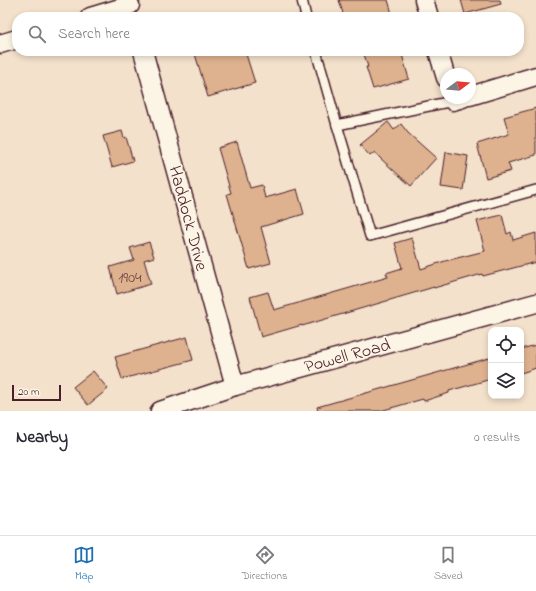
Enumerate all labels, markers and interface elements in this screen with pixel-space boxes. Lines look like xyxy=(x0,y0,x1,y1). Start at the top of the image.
search box xyxy=(12,12,524,56)
icon: search xyxy=(26,23,48,45)
text: Search here xyxy=(58,23,130,45)
north arrow xyxy=(440,68,476,104)
street label: Haddock Drive xyxy=(161,163,214,275)
house number: 1904 xyxy=(118,266,142,290)
map controls xyxy=(488,327,524,399)
button: locate xyxy=(488,327,524,363)
street label: Powell Road xyxy=(302,333,394,381)
button: layers xyxy=(488,363,524,399)
scale bar xyxy=(12,383,61,402)
text: 20 m xyxy=(18,384,40,400)
text: Nearby xyxy=(16,425,68,450)
text: 0 results xyxy=(474,428,520,447)
tab: Map xyxy=(73,544,95,584)
tab: Directions xyxy=(242,544,288,584)
tab: Saved xyxy=(434,544,463,584)

